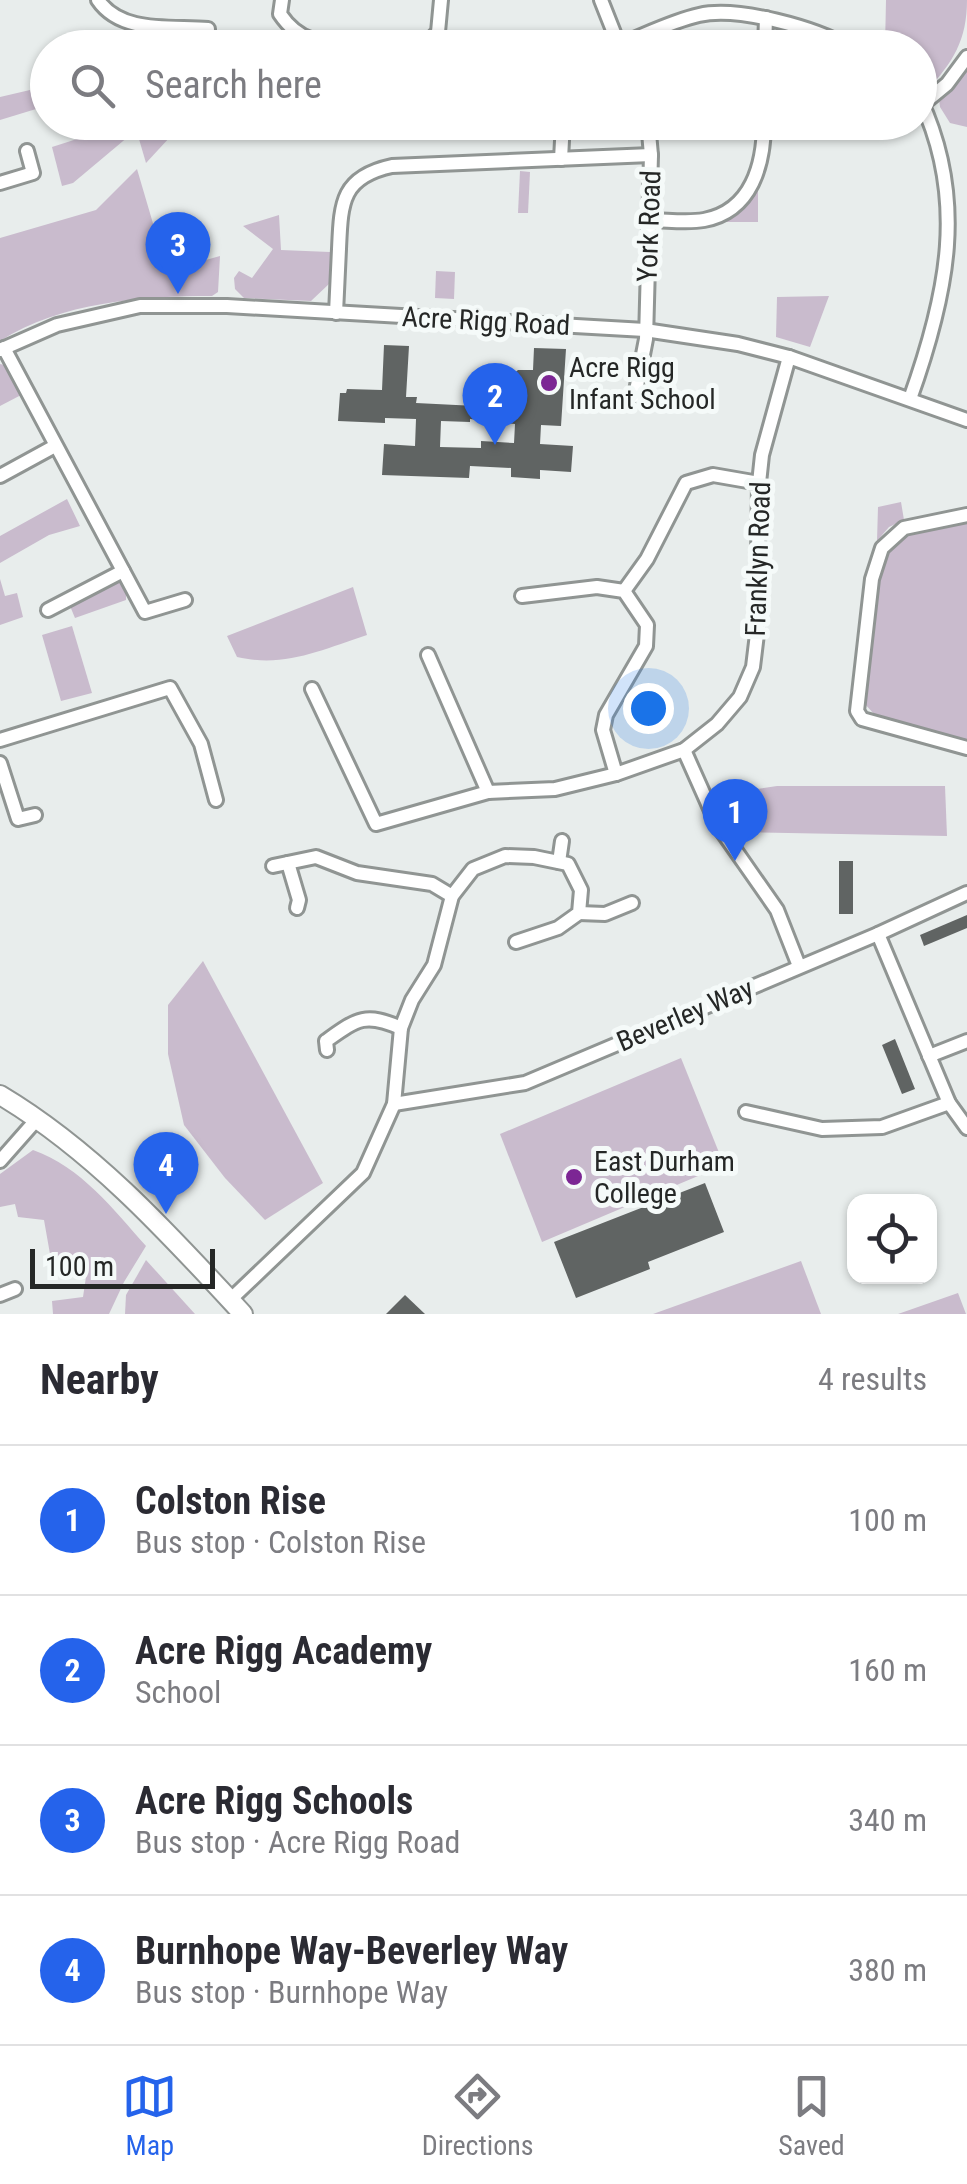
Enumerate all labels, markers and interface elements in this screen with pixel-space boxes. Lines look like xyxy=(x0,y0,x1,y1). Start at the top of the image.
search box xyxy=(30,30,937,140)
icon: search xyxy=(65,58,120,113)
text: Search here xyxy=(145,63,322,107)
street label: York Road xyxy=(631,170,667,282)
pin: 3 xyxy=(146,212,210,294)
street label: Acre Rigg Road xyxy=(401,300,571,342)
place label: Acre Rigg Infant School xyxy=(569,351,716,416)
pin: 2 xyxy=(462,362,528,445)
marker: Acre Rigg Infant School xyxy=(538,372,560,394)
street label: Franklyn Road xyxy=(739,481,777,637)
your location xyxy=(623,683,674,734)
pin: 1 xyxy=(702,778,768,861)
street label: Beverley Way xyxy=(612,971,758,1058)
pin: 4 xyxy=(134,1132,198,1214)
place label: East Durham College xyxy=(594,1145,735,1210)
marker: East Durham College xyxy=(563,1166,585,1188)
map controls xyxy=(847,1194,937,1284)
button: locate xyxy=(847,1194,937,1284)
scale bar xyxy=(30,1244,215,1288)
text: 100 m xyxy=(45,1250,114,1283)
text: Nearby xyxy=(40,1355,159,1404)
text: 4 results xyxy=(818,1360,927,1398)
text: Colston Rise xyxy=(135,1479,326,1523)
text: 1 xyxy=(64,1501,81,1539)
text: 100 m xyxy=(848,1501,927,1539)
text: Bus stop · Colston Rise xyxy=(135,1523,426,1561)
text: Acre Rigg Academy xyxy=(135,1629,432,1673)
text: 2 xyxy=(64,1651,81,1689)
text: 160 m xyxy=(848,1651,927,1689)
text: School xyxy=(135,1673,221,1711)
text: Acre Rigg Schools xyxy=(135,1779,413,1823)
text: 3 xyxy=(64,1801,81,1839)
text: 340 m xyxy=(848,1801,927,1839)
text: Bus stop · Acre Rigg Road xyxy=(135,1823,460,1861)
text: Burnhope Way-Beverley Way xyxy=(135,1929,568,1973)
text: 4 xyxy=(64,1951,81,1989)
text: 380 m xyxy=(848,1951,927,1989)
text: Bus stop · Burnhope Way xyxy=(135,1973,448,2011)
tab: Map xyxy=(122,2069,177,2162)
tab: Directions xyxy=(422,2069,534,2162)
tab: Saved xyxy=(778,2069,845,2162)

